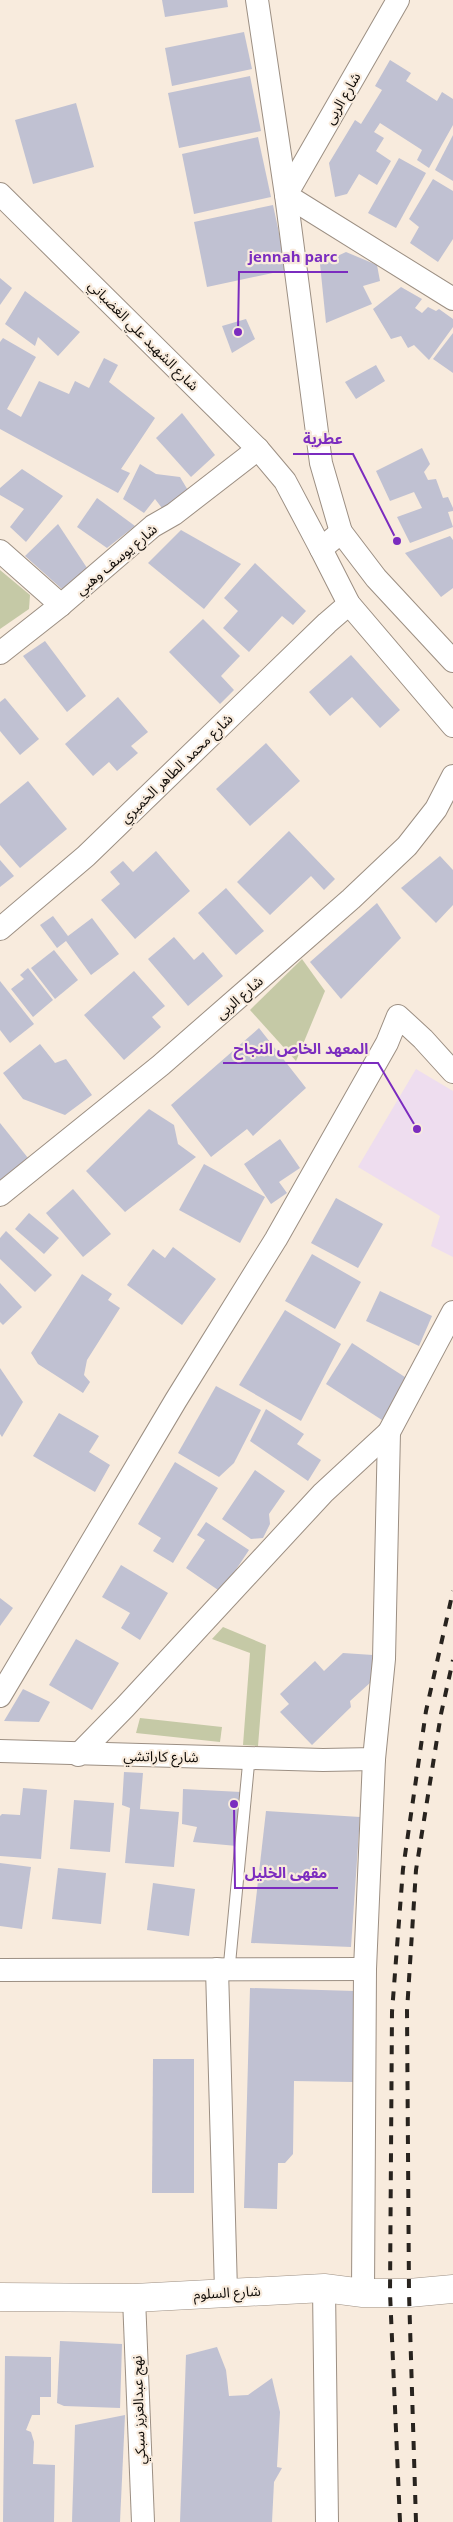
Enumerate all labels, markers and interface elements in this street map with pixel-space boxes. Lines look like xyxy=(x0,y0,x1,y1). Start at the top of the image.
street label: شارع الربى xyxy=(319,69,366,128)
callout: jennah parc xyxy=(239,242,348,272)
text: jennah parc xyxy=(247,246,338,266)
street label: شارع الشهيد علي الغضباني xyxy=(83,276,203,396)
callout: عطرية xyxy=(293,424,353,454)
text: عطرية xyxy=(303,428,343,448)
street label: شارع يوسف وهبي xyxy=(71,519,162,600)
street label: شارع محمد الطاهر الخميري xyxy=(115,709,238,829)
street label: شارع الربى xyxy=(211,971,268,1024)
callout: المعهد الخاص النجاح xyxy=(223,1033,378,1063)
text: المعهد الخاص النجاح xyxy=(234,1038,368,1060)
street label: شارع كاراتشي xyxy=(123,1746,199,1768)
callout: مقهى الخليل xyxy=(235,1858,338,1888)
text: مقهى الخليل xyxy=(245,1862,327,1882)
street label: شارع السلوم xyxy=(193,2281,261,2305)
street label: نهج عبدالعزيز سبكي xyxy=(127,2355,152,2465)

